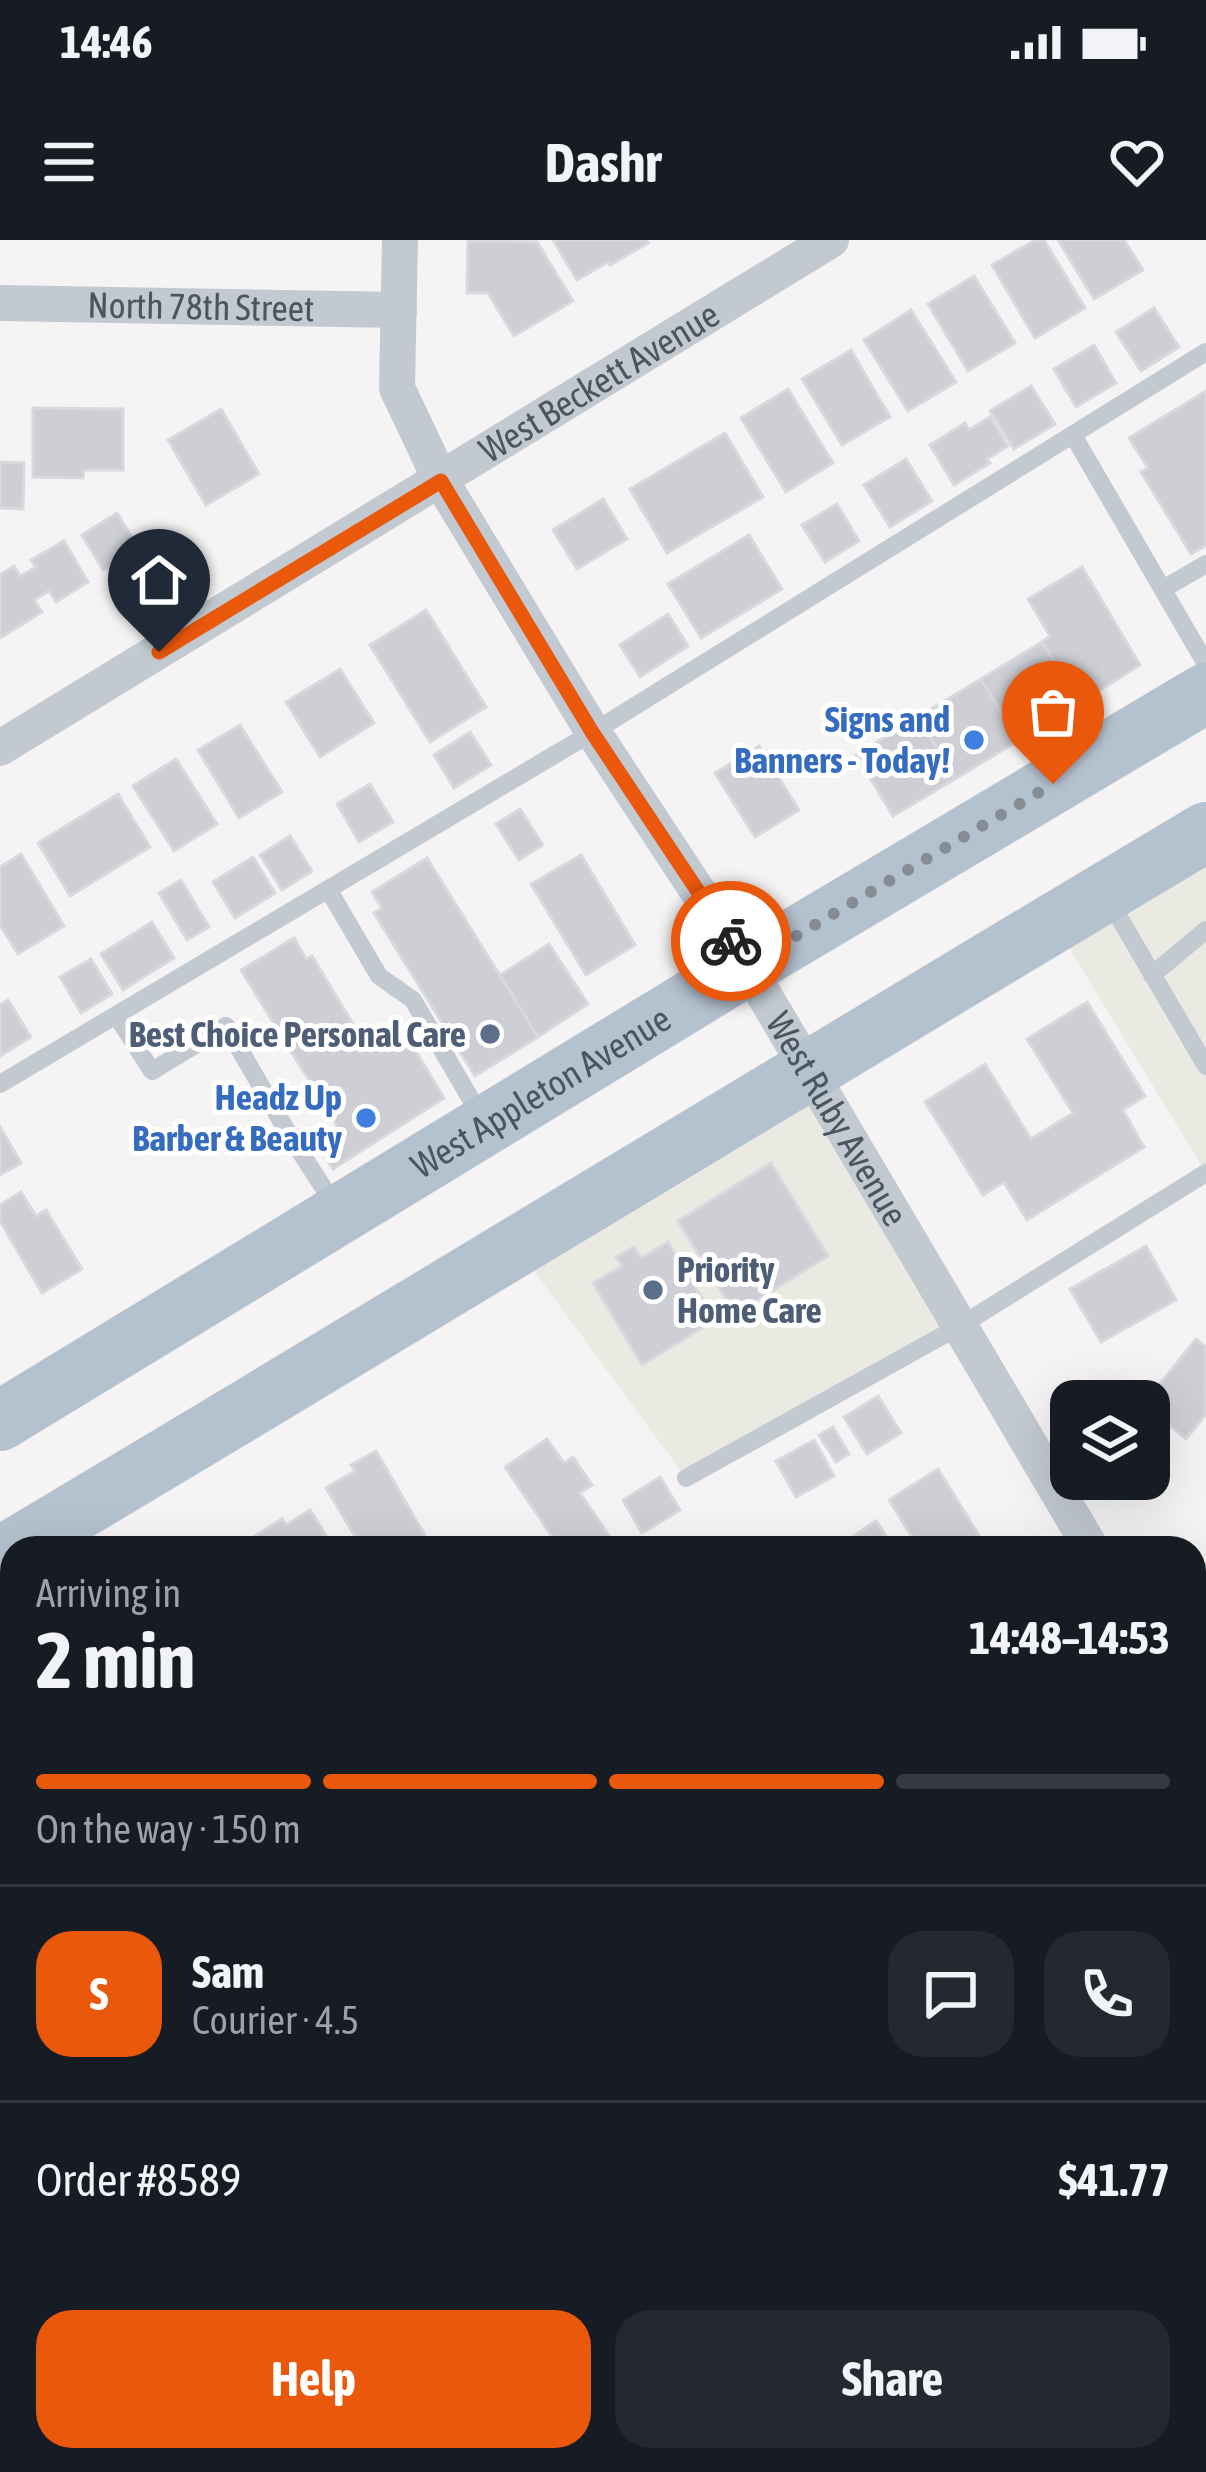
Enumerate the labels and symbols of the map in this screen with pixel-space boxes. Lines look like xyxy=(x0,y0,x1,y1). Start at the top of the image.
street label: North 78th Street xyxy=(87,284,315,330)
street label: West Beckett Avenue xyxy=(472,293,726,471)
pin xyxy=(108,529,210,652)
pin xyxy=(1002,661,1104,784)
place label: Signs and Banners - Today! xyxy=(734,698,950,781)
marker: Signs and Banners - Today! xyxy=(961,727,987,753)
courier xyxy=(671,881,791,1001)
street label: West Appleton Avenue xyxy=(403,997,678,1187)
street label: West Ruby Avenue xyxy=(758,1004,917,1233)
place label: Best Choice Personal Care xyxy=(129,1013,466,1055)
marker: Best Choice Personal Care xyxy=(477,1021,503,1047)
place label: Headz Up Barber & Beauty xyxy=(132,1076,342,1159)
marker: Headz Up Barber & Beauty xyxy=(353,1105,379,1131)
place label: Priority Home Care xyxy=(677,1248,822,1331)
marker: Priority Home Care xyxy=(640,1277,666,1303)

